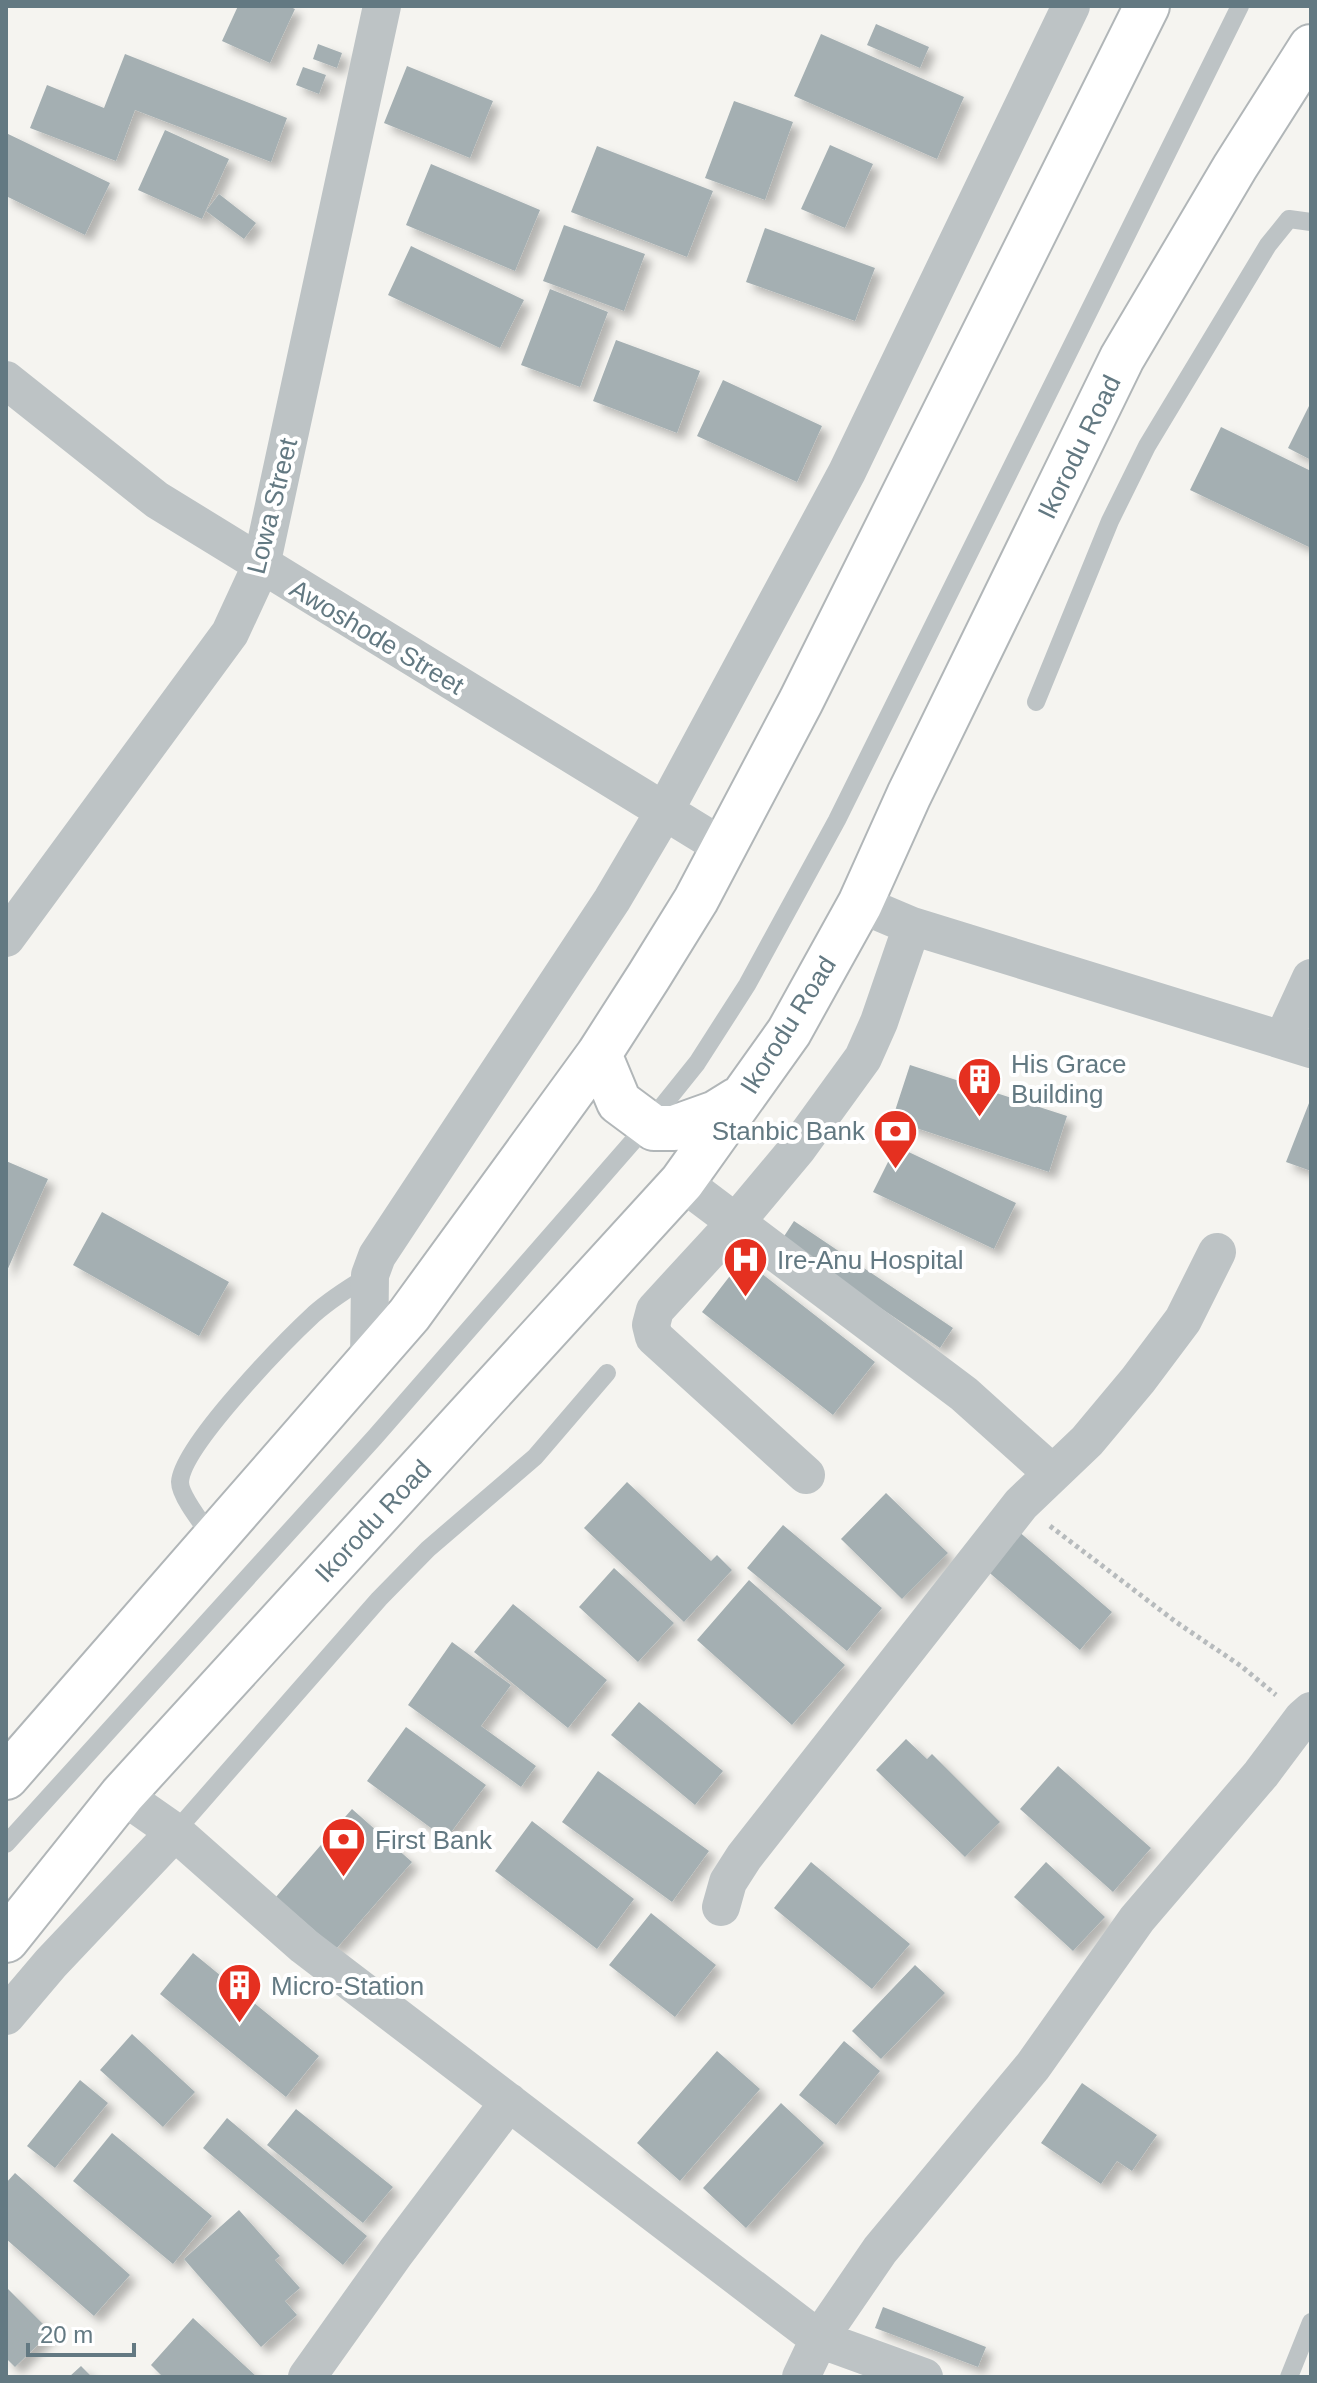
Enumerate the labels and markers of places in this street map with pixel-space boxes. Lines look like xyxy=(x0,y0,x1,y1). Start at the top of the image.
place label: His Grace Building xyxy=(1011,1049,1127,1109)
building icon: His Grace Building xyxy=(956,1055,1004,1118)
bank icon: Stanbic Bank xyxy=(872,1107,920,1170)
place label: Stanbic Bank xyxy=(712,1116,866,1146)
hospital icon: Ire-Anu Hospital xyxy=(722,1236,770,1299)
place label: Ire-Anu Hospital xyxy=(777,1245,963,1275)
bank icon: First Bank xyxy=(320,1816,368,1879)
place label: First Bank xyxy=(375,1825,493,1855)
building icon: Micro-Station xyxy=(216,1962,264,2025)
place label: Micro-Station xyxy=(271,1971,424,2001)

